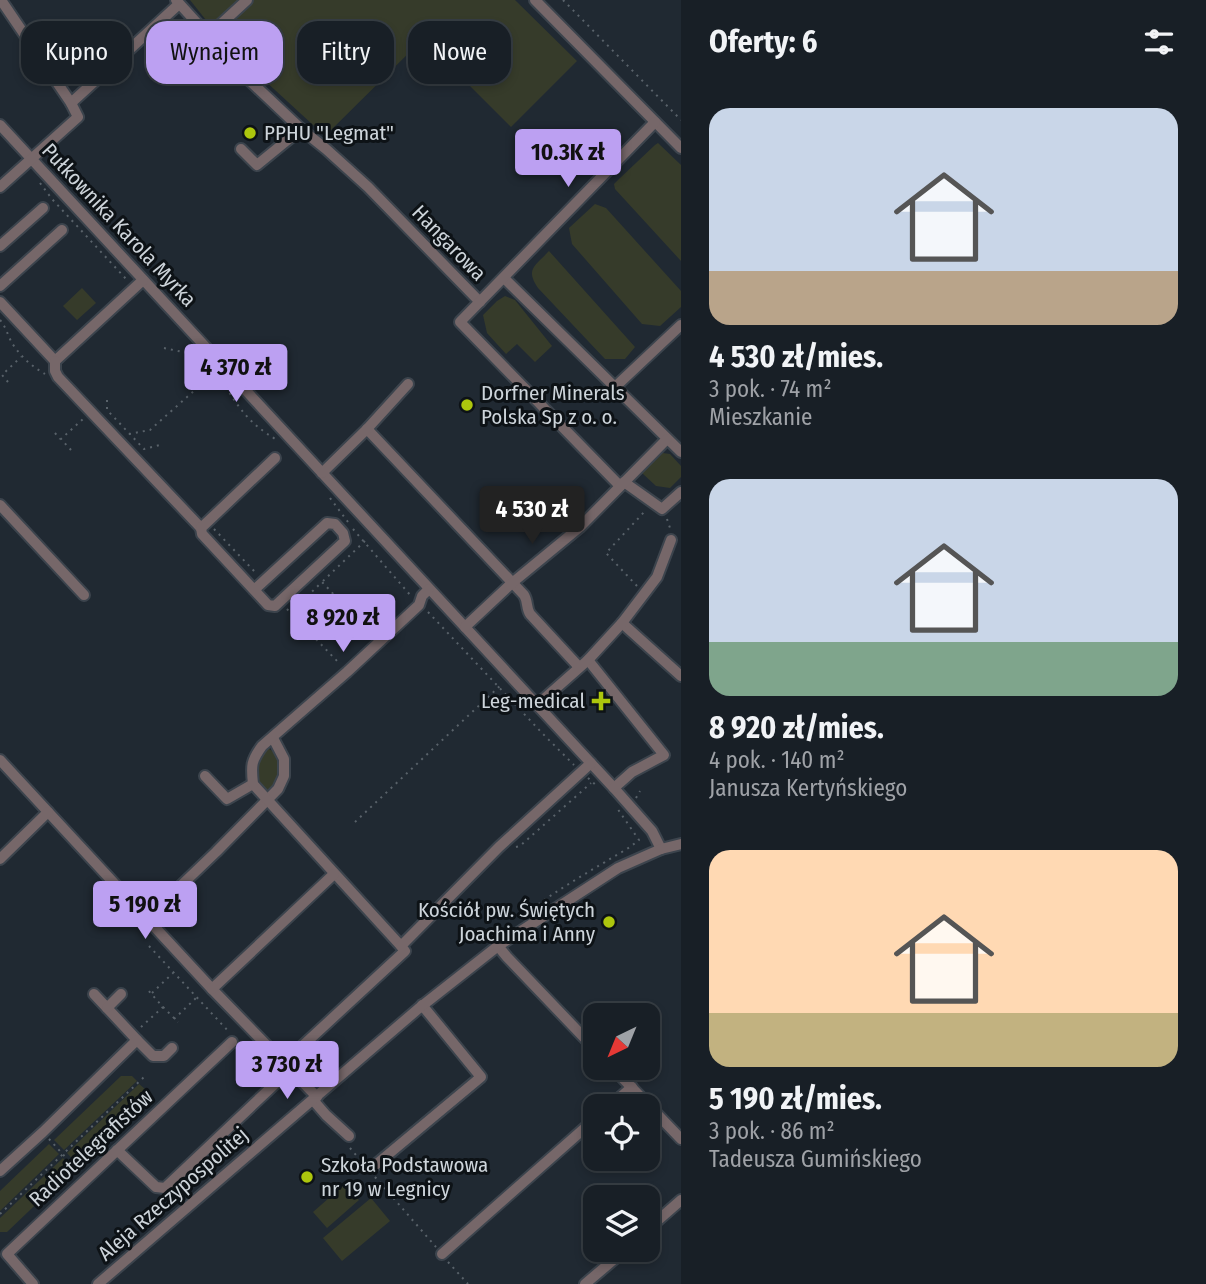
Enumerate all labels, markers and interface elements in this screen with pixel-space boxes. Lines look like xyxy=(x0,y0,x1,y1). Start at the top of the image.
chip: Kupno xyxy=(21,21,132,84)
chip: Wynajem xyxy=(146,21,283,84)
chip: Filtry xyxy=(297,21,394,84)
chip: Nowe xyxy=(408,21,511,84)
icon: filters xyxy=(1140,23,1178,61)
text: Oferty: 6 xyxy=(709,24,817,60)
place label: PPHU "Legmat" xyxy=(264,120,394,146)
marker: PPHU "Legmat" xyxy=(242,125,258,141)
pin: 10.3K zł xyxy=(496,130,640,189)
street label: Pułkownika Karola Myrka xyxy=(36,138,202,312)
text: 10.3K zł xyxy=(531,138,605,166)
icon: home xyxy=(881,154,1007,280)
street label: Hangarowa xyxy=(407,200,491,286)
text: 4 530 zł/mies. xyxy=(709,339,883,375)
pin: 4 370 zł xyxy=(164,344,308,404)
text: 4 370 zł xyxy=(200,353,272,381)
text: 3 pok. · 74 m² xyxy=(709,375,831,403)
place label: Dorfner Minerals Polska Sp z o. o. xyxy=(481,380,625,430)
marker: Dorfner Minerals Polska Sp z o. o. xyxy=(459,397,475,413)
text: Mieszkanie xyxy=(709,403,812,431)
pin: 4 530 zł xyxy=(460,486,604,546)
text: 4 530 zł xyxy=(496,495,568,523)
icon: home xyxy=(881,525,1007,651)
pin: 8 920 zł xyxy=(271,594,415,654)
text: 8 920 zł xyxy=(306,603,380,631)
place label: Leg-medical xyxy=(481,688,585,714)
marker: Leg-medical xyxy=(591,691,611,711)
text: 8 920 zł/mies. xyxy=(709,710,884,746)
text: 4 pok. · 140 m² xyxy=(709,746,845,774)
text: Janusza Kertyńskiego xyxy=(709,774,907,802)
pin: 5 190 zł xyxy=(73,881,217,941)
text: 5 190 zł xyxy=(109,890,181,918)
icon: home xyxy=(881,896,1007,1022)
place label: Kościół pw. Świętych Joachima i Anny xyxy=(418,897,596,947)
marker: Kościół pw. Świętych Joachima i Anny xyxy=(601,914,617,930)
north arrow xyxy=(583,1003,660,1080)
map controls xyxy=(583,1003,660,1262)
pin: 3 730 zł xyxy=(215,1042,359,1101)
text: 3 730 zł xyxy=(252,1050,322,1078)
text: 5 190 zł/mies. xyxy=(709,1081,882,1117)
street label: Radiotelegrafistów xyxy=(24,1084,159,1212)
button: locate xyxy=(583,1094,660,1171)
text: 3 pok. · 86 m² xyxy=(709,1117,835,1145)
street label: Aleja Rzeczypospolitej xyxy=(93,1122,253,1266)
text: Tadeusza Gumińskiego xyxy=(709,1145,922,1173)
place label: Szkoła Podstawowa nr 19 w Legnicy xyxy=(321,1152,488,1202)
marker: Szkoła Podstawowa nr 19 w Legnicy xyxy=(299,1169,315,1185)
button: layers xyxy=(583,1185,660,1262)

